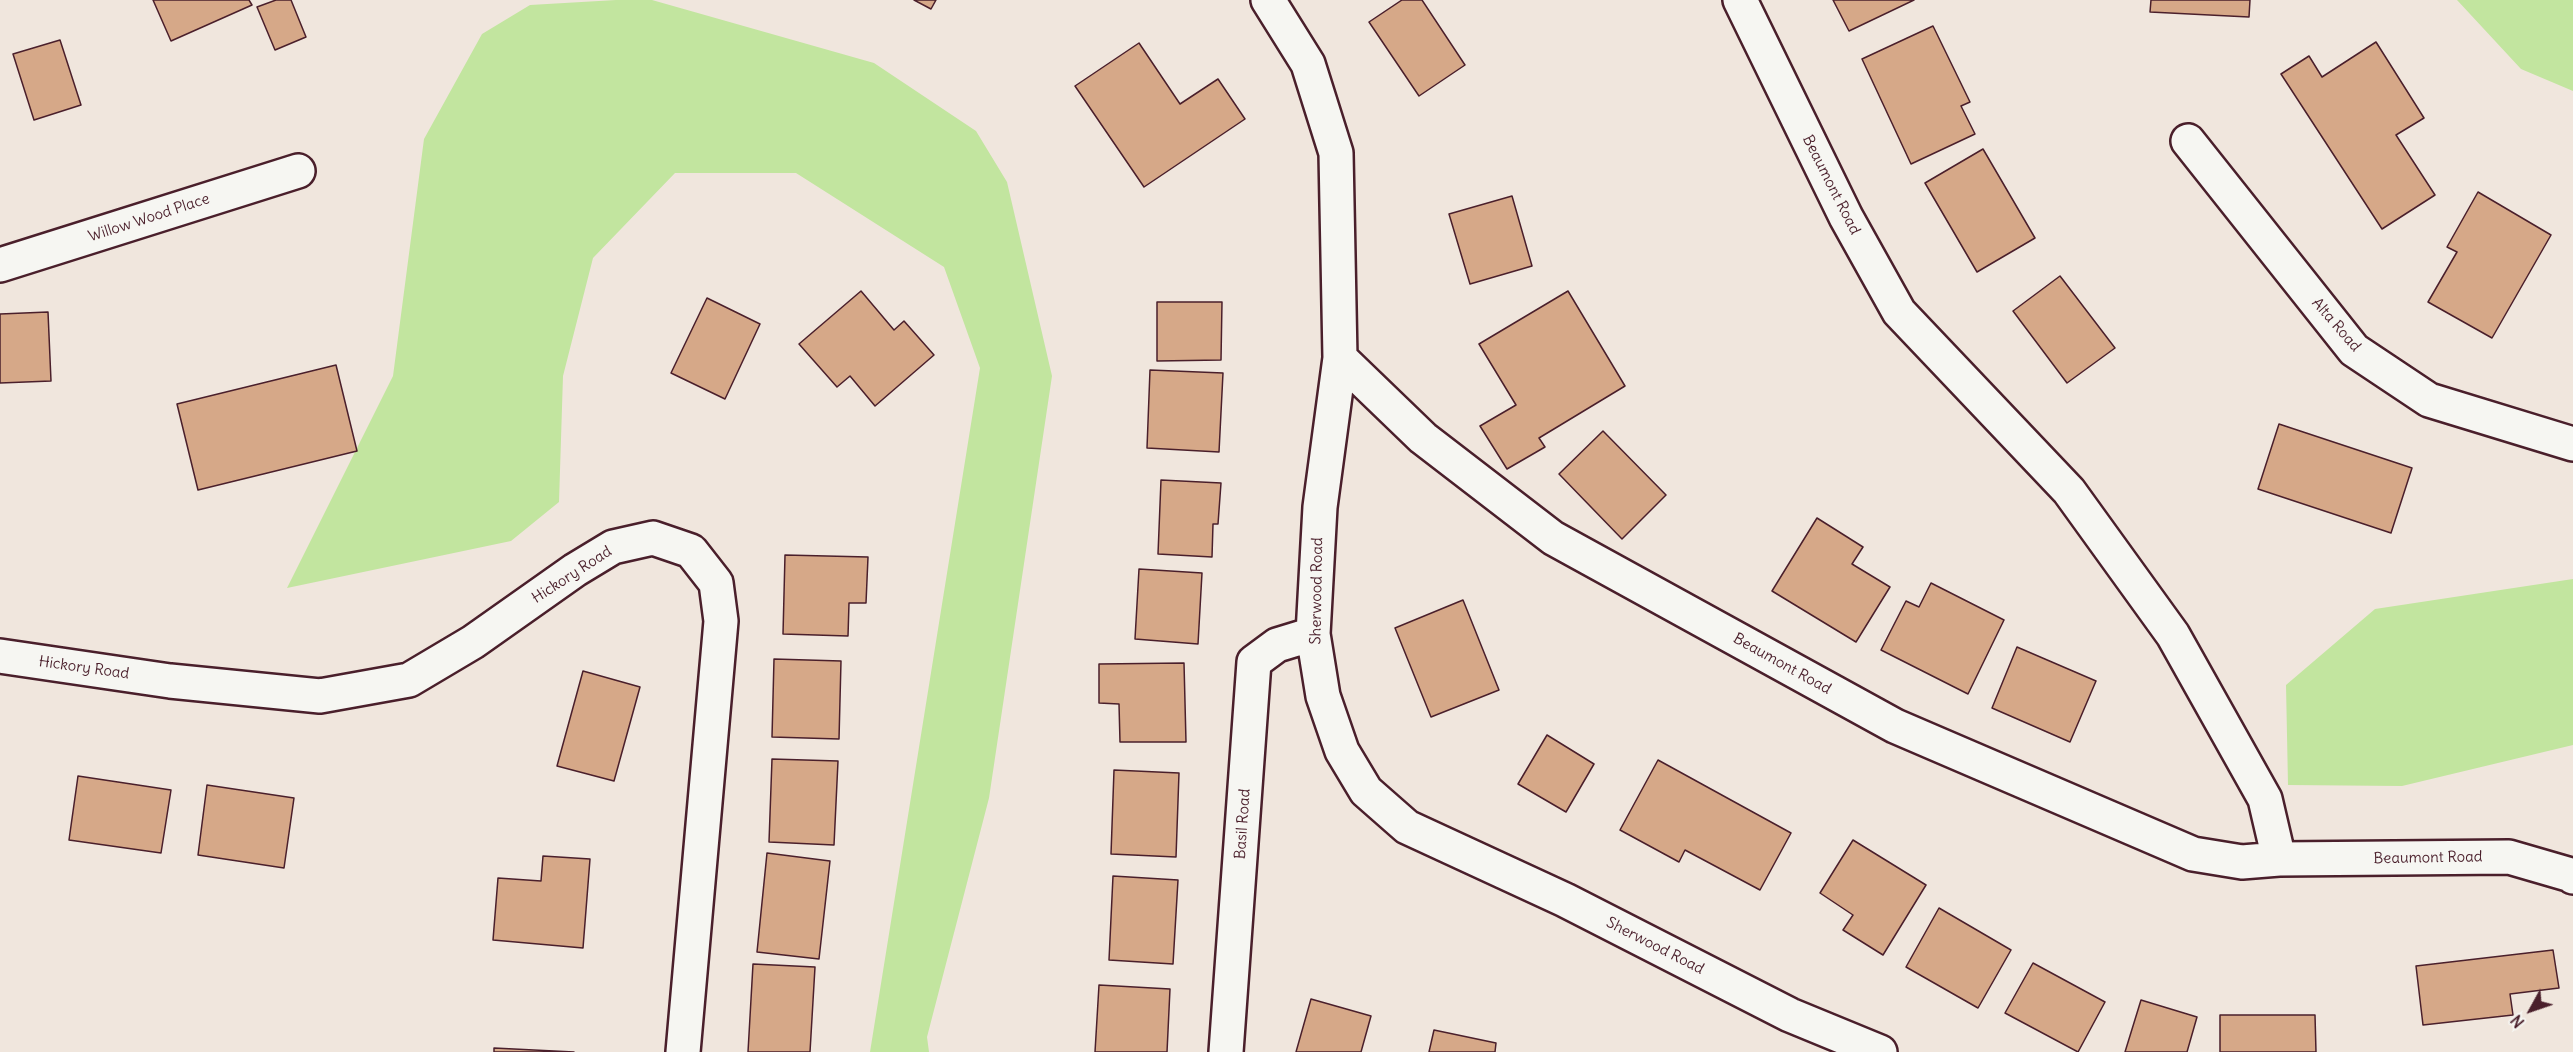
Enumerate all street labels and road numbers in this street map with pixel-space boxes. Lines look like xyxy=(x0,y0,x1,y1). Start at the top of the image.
street label: Beaumont Road xyxy=(1798,132,1864,238)
street label: Willow Wood Place xyxy=(86,190,212,246)
street label: Alta Road xyxy=(2308,294,2364,356)
street label: Sherwood Road xyxy=(1307,537,1327,645)
street label: Hickory Road xyxy=(529,543,615,607)
street label: Beaumont Road xyxy=(1730,630,1834,698)
street label: Hickory Road xyxy=(38,653,130,683)
street label: Basil Road xyxy=(1232,788,1254,860)
street label: Beaumont Road xyxy=(2373,848,2483,868)
street label: Sherwood Road xyxy=(1603,914,1707,978)

